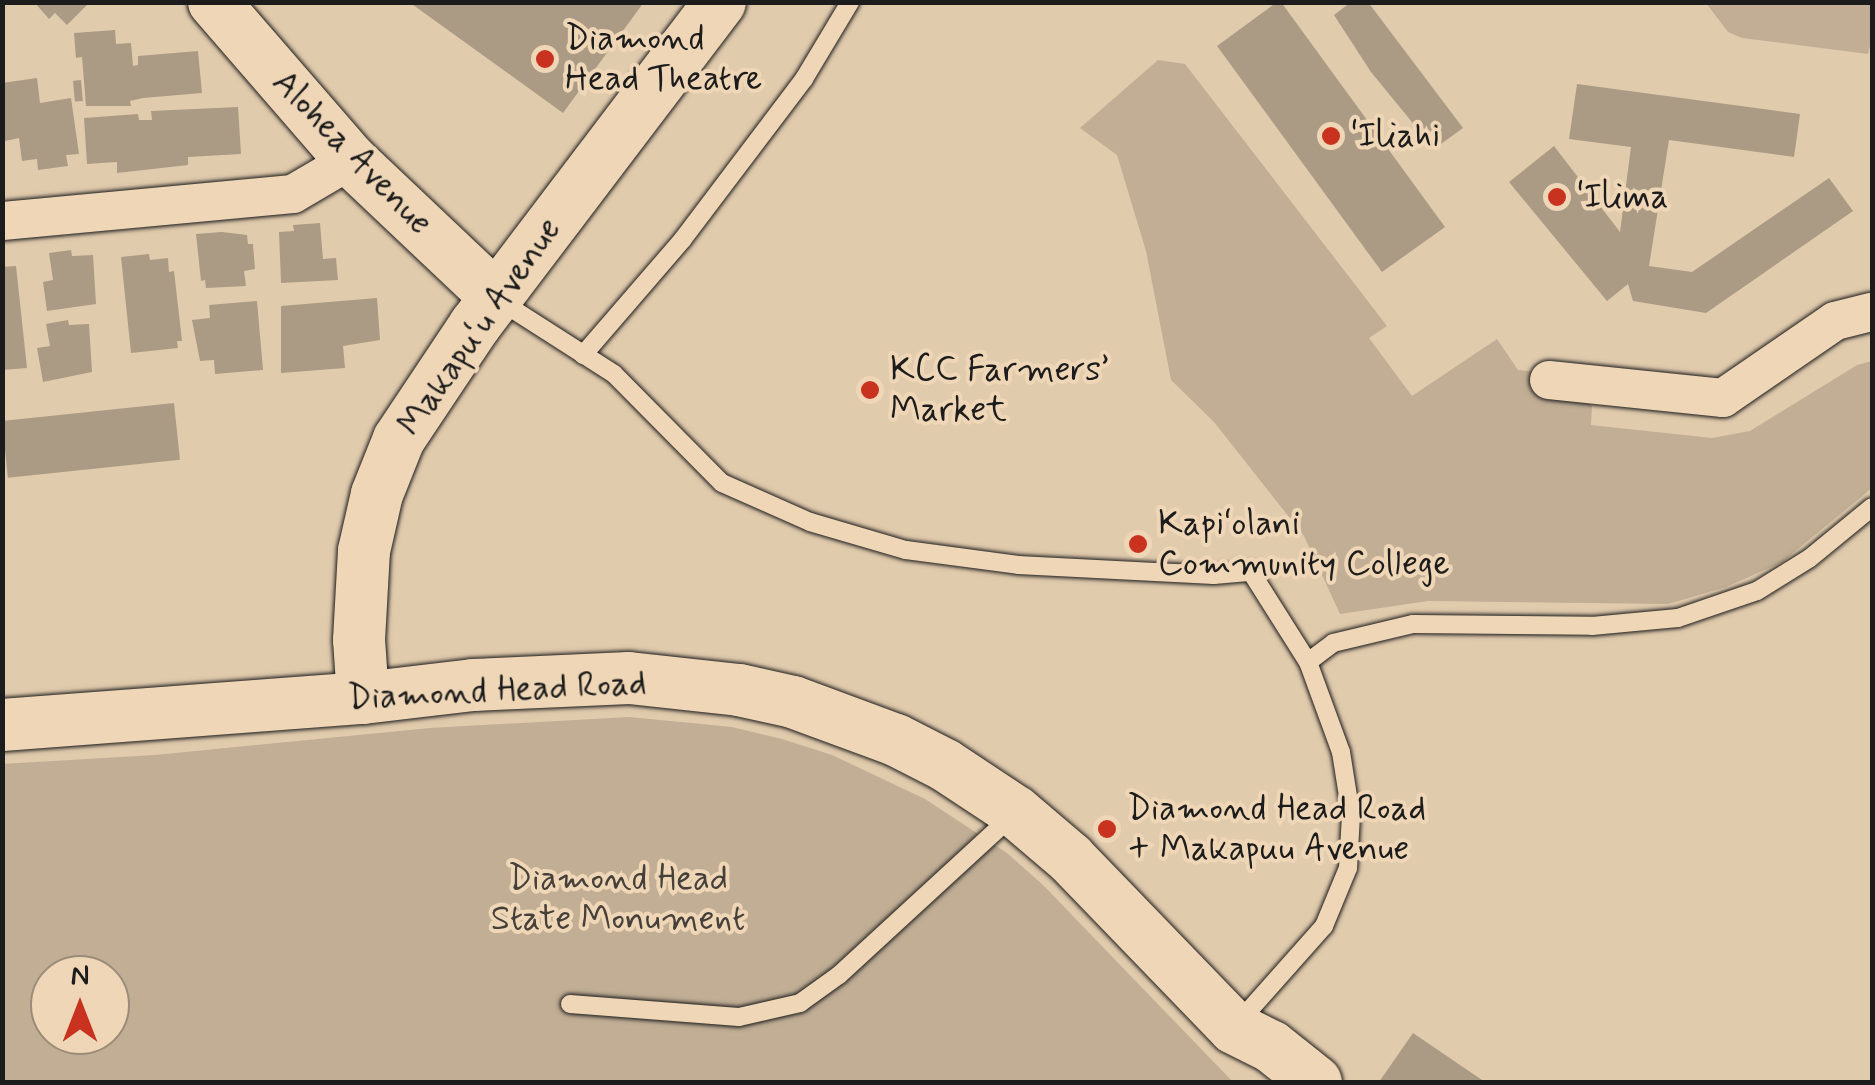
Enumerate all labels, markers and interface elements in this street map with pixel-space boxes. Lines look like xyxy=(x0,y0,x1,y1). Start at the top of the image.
place label: Diamond Head Theatre xyxy=(565,18,763,100)
marker: Diamond Head Theatre xyxy=(534,48,556,70)
street label: Alohea Avenue xyxy=(262,60,442,246)
place label: ʻIliahi xyxy=(1351,115,1440,157)
marker: ʻIliahi xyxy=(1320,125,1342,147)
place label: ʻIlima xyxy=(1577,176,1669,218)
marker: ʻIlima xyxy=(1546,186,1568,208)
street label: Makapu‘u Avenue xyxy=(388,208,572,446)
place label: KCC Farmers’ Market xyxy=(890,349,1109,431)
marker: KCC Farmers’ Market xyxy=(859,379,881,401)
place label: Kapi‘olani Community College xyxy=(1158,503,1450,585)
marker: Kapi‘olani Community College xyxy=(1127,533,1149,555)
street label: Diamond Head Road xyxy=(345,662,649,720)
place label: Diamond Head Road + Makapuu Avenue xyxy=(1127,788,1430,870)
marker: Diamond Head Road + Makapuu Avenue xyxy=(1096,818,1118,840)
park label: Diamond Head State Monument xyxy=(491,858,745,940)
north arrow xyxy=(30,955,130,1055)
text: N xyxy=(71,958,89,995)

